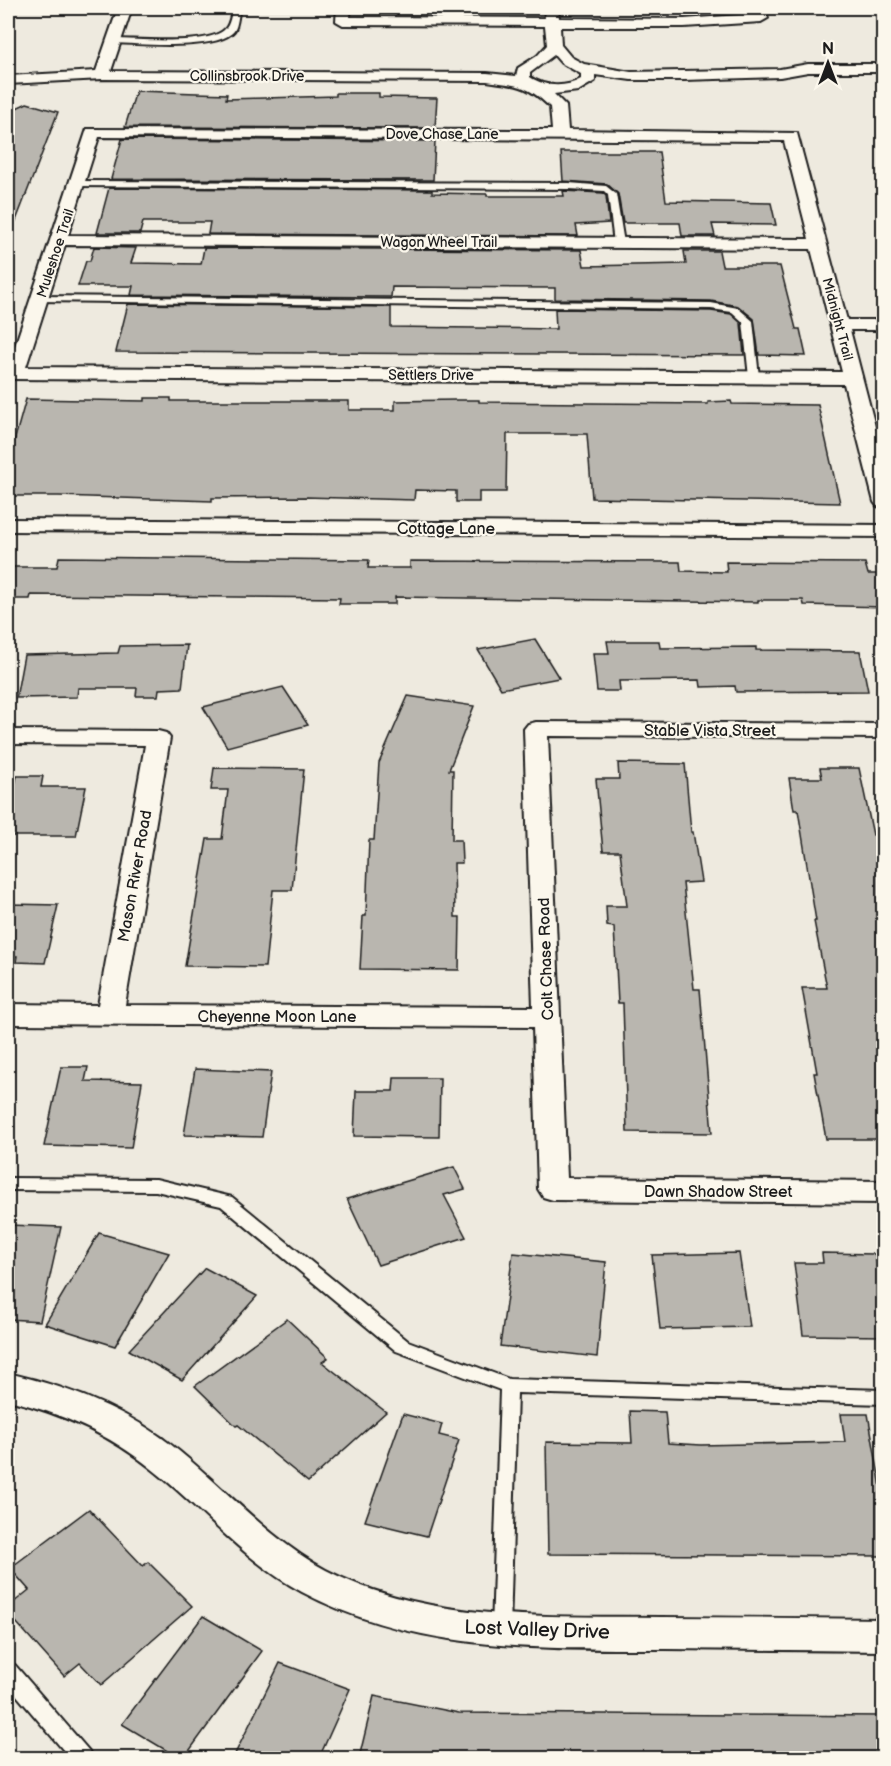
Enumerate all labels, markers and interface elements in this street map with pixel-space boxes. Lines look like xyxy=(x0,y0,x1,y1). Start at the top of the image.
north arrow xyxy=(798,33,858,93)
text: N xyxy=(822,40,834,59)
street label: Collinsbrook Drive xyxy=(190,68,304,85)
street label: Dove Chase Lane xyxy=(386,126,498,143)
street label: Muleshoe Trail xyxy=(33,207,78,300)
street label: Wagon Wheel Trail xyxy=(381,234,497,251)
street label: Midnight Trail xyxy=(818,276,857,362)
street label: Settlers Drive xyxy=(388,367,474,384)
street label: Cottage Lane xyxy=(397,520,496,539)
street label: Stable Vista Street xyxy=(644,722,776,741)
street label: Mason River Road xyxy=(115,809,156,944)
street label: Colt Chase Road xyxy=(535,897,558,1021)
street label: Cheyenne Moon Lane xyxy=(198,1008,357,1027)
street label: Dawn Shadow Street xyxy=(644,1183,792,1202)
street label: Lost Valley Drive xyxy=(464,1615,610,1645)

